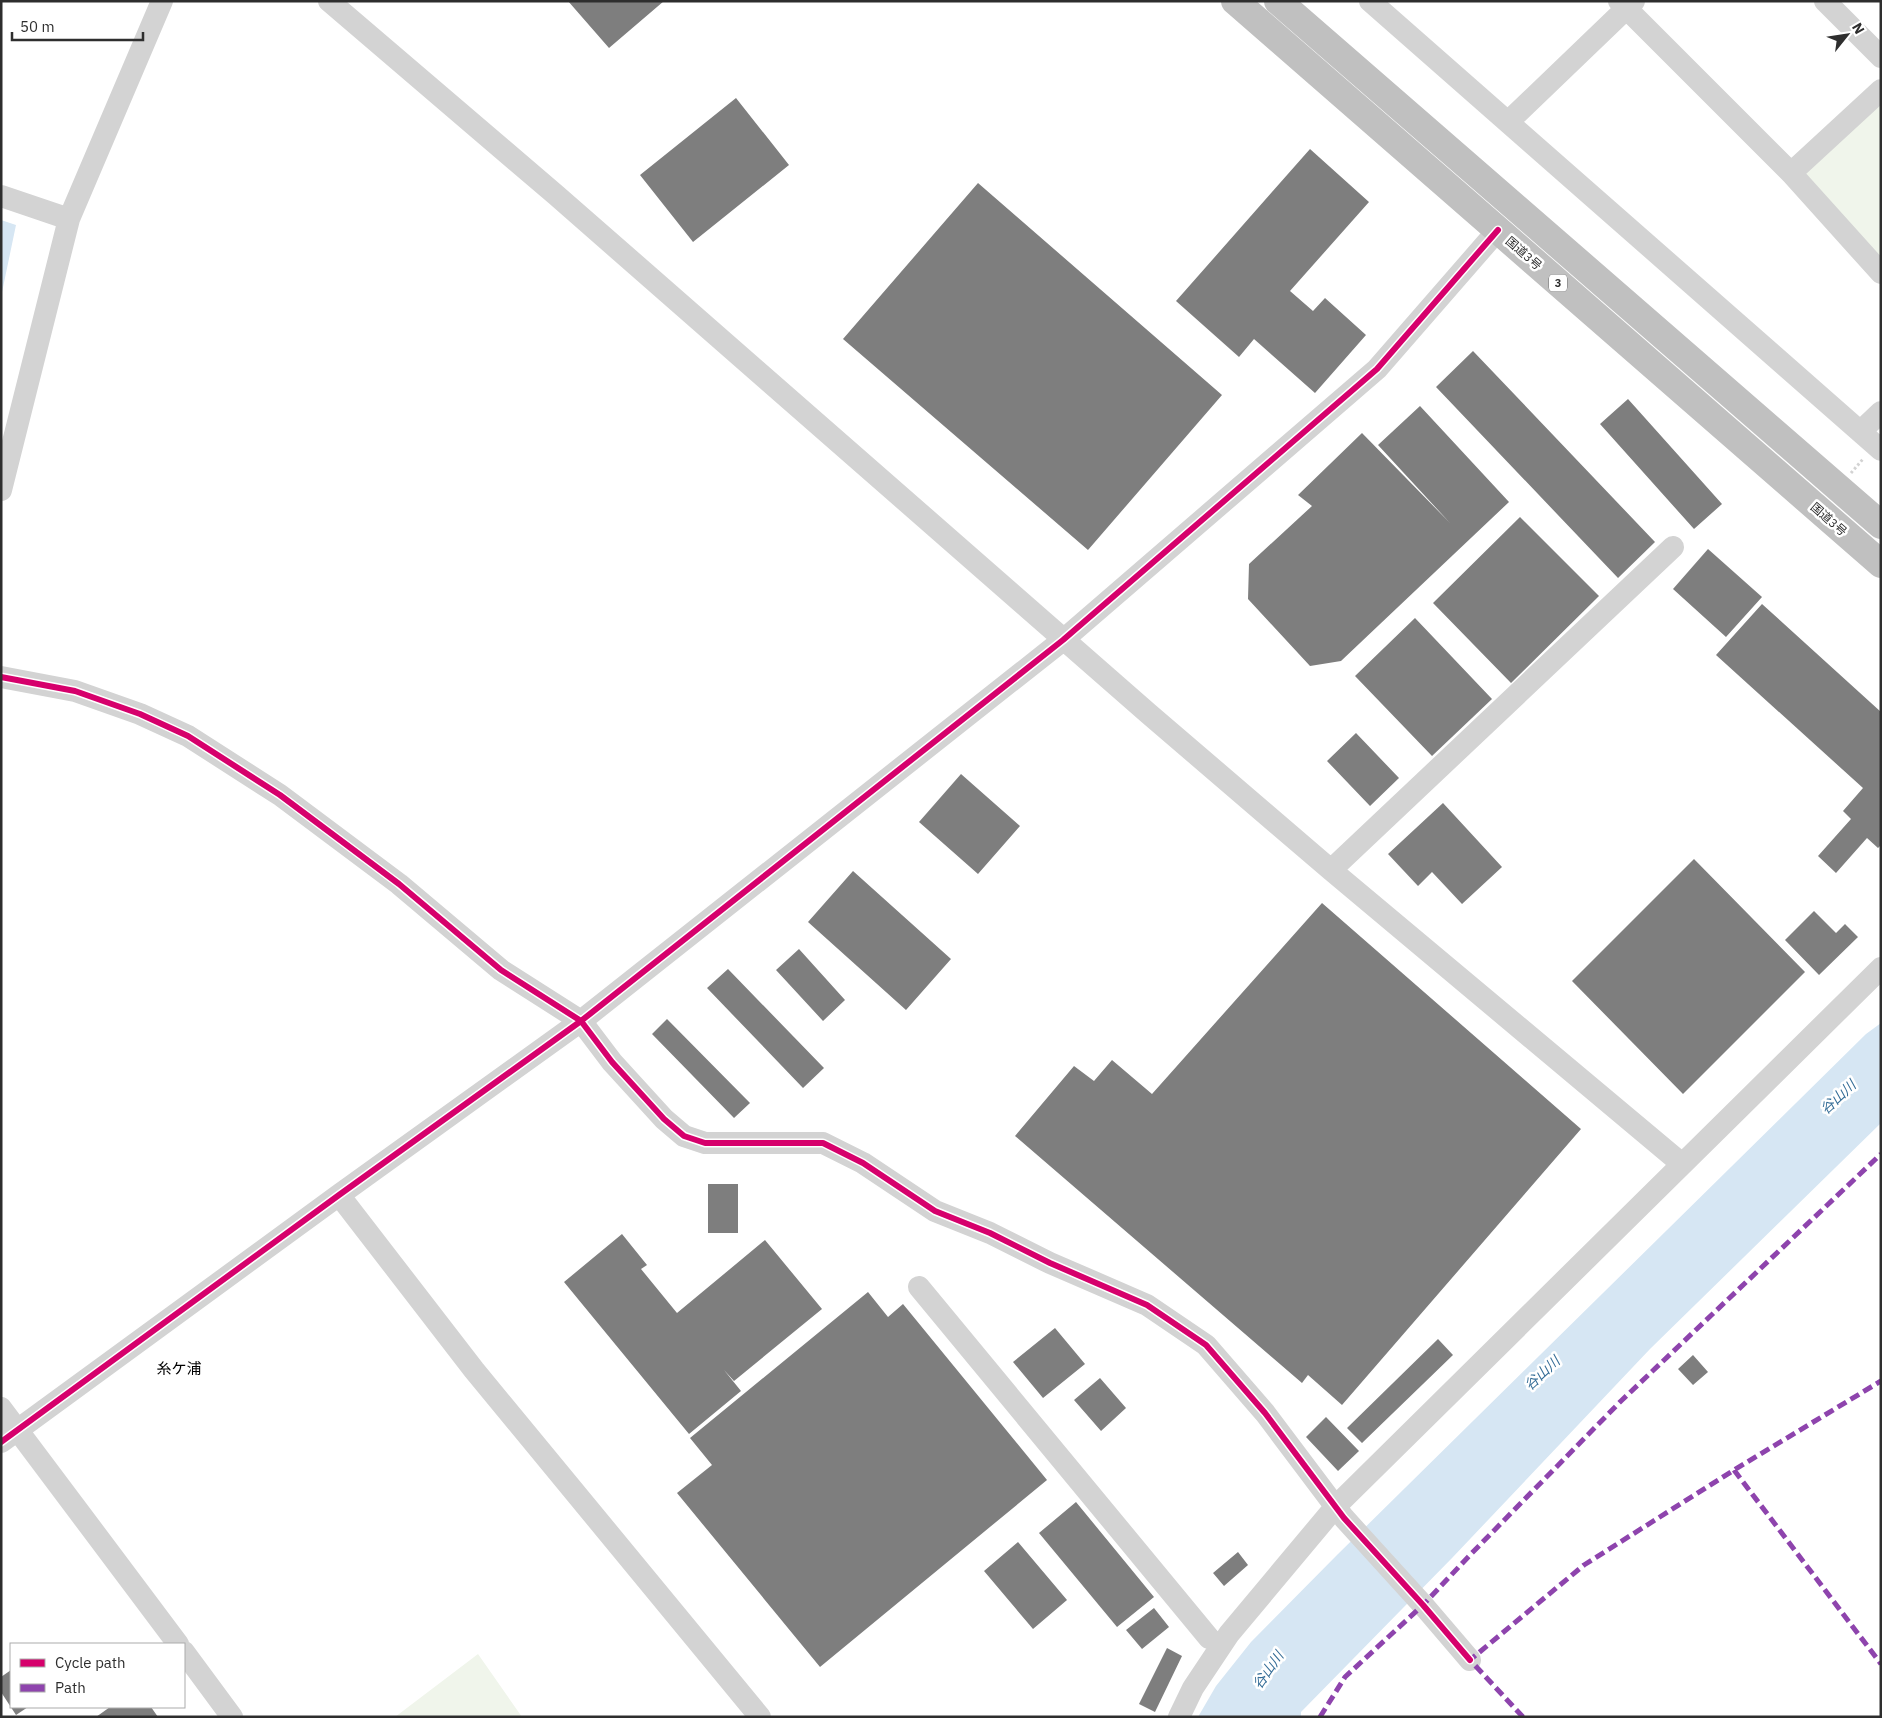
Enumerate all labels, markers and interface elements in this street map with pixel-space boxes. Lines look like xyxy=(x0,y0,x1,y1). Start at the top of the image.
scale bar xyxy=(12,10,144,42)
north arrow xyxy=(1822,10,1872,60)
text: 50 m xyxy=(20,17,55,36)
text: N xyxy=(1848,20,1869,37)
street label: 国道3号 xyxy=(1503,233,1545,273)
road number: 3 xyxy=(1549,274,1567,292)
street label: 国道3号 xyxy=(1808,499,1850,539)
water label: 谷山川 xyxy=(1817,1075,1861,1118)
water label: 谷山川 xyxy=(1521,1351,1565,1394)
district label: 糸ケ浦 xyxy=(156,1359,202,1378)
legend xyxy=(10,1643,185,1708)
water label: 谷山川 xyxy=(1249,1646,1289,1692)
text: Cycle path xyxy=(55,1653,126,1672)
text: Path xyxy=(55,1678,86,1697)

